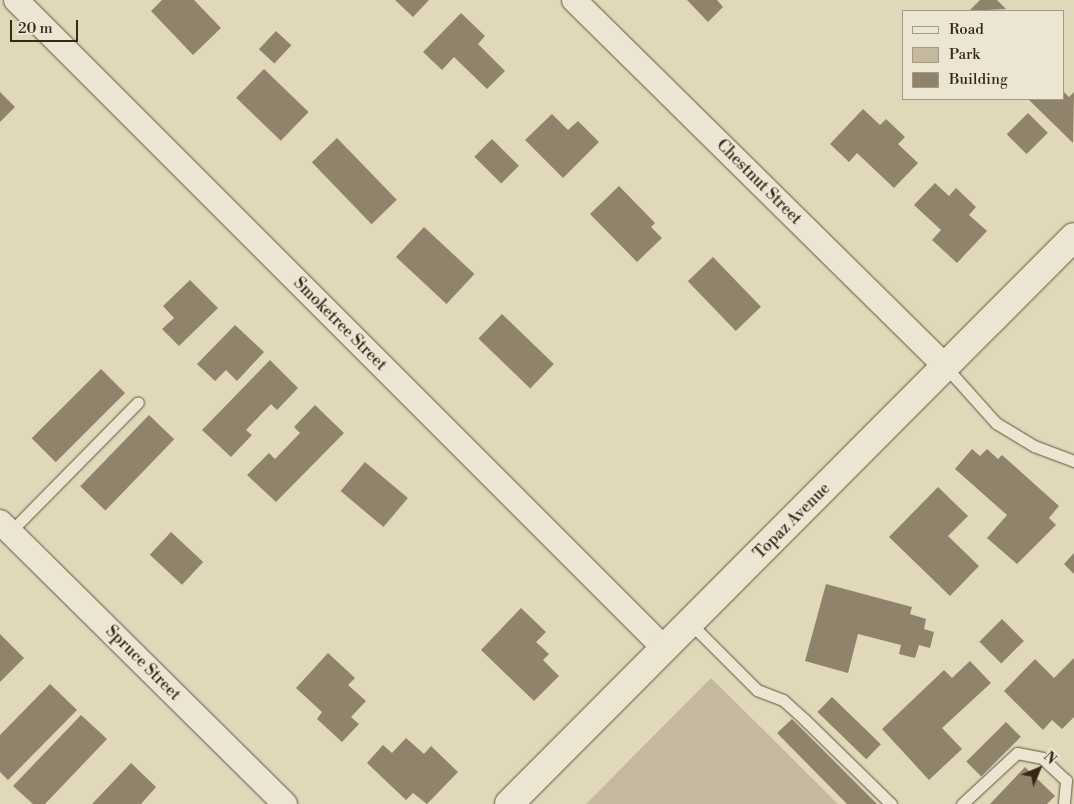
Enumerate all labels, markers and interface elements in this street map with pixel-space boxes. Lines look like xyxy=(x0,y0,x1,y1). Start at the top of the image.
scale bar xyxy=(12,10,80,42)
legend xyxy=(902,10,1064,100)
text: 20 m xyxy=(18,19,53,38)
text: Road xyxy=(949,20,984,39)
text: Park xyxy=(949,45,980,64)
text: Building xyxy=(949,70,1008,89)
street label: Chestnut Street xyxy=(712,135,806,229)
street label: Smoketree Street xyxy=(289,273,391,375)
street label: Topaz Avenue xyxy=(750,479,834,563)
street label: Spruce Street xyxy=(102,622,184,704)
north arrow xyxy=(1014,744,1064,794)
text: N xyxy=(1039,748,1060,769)

